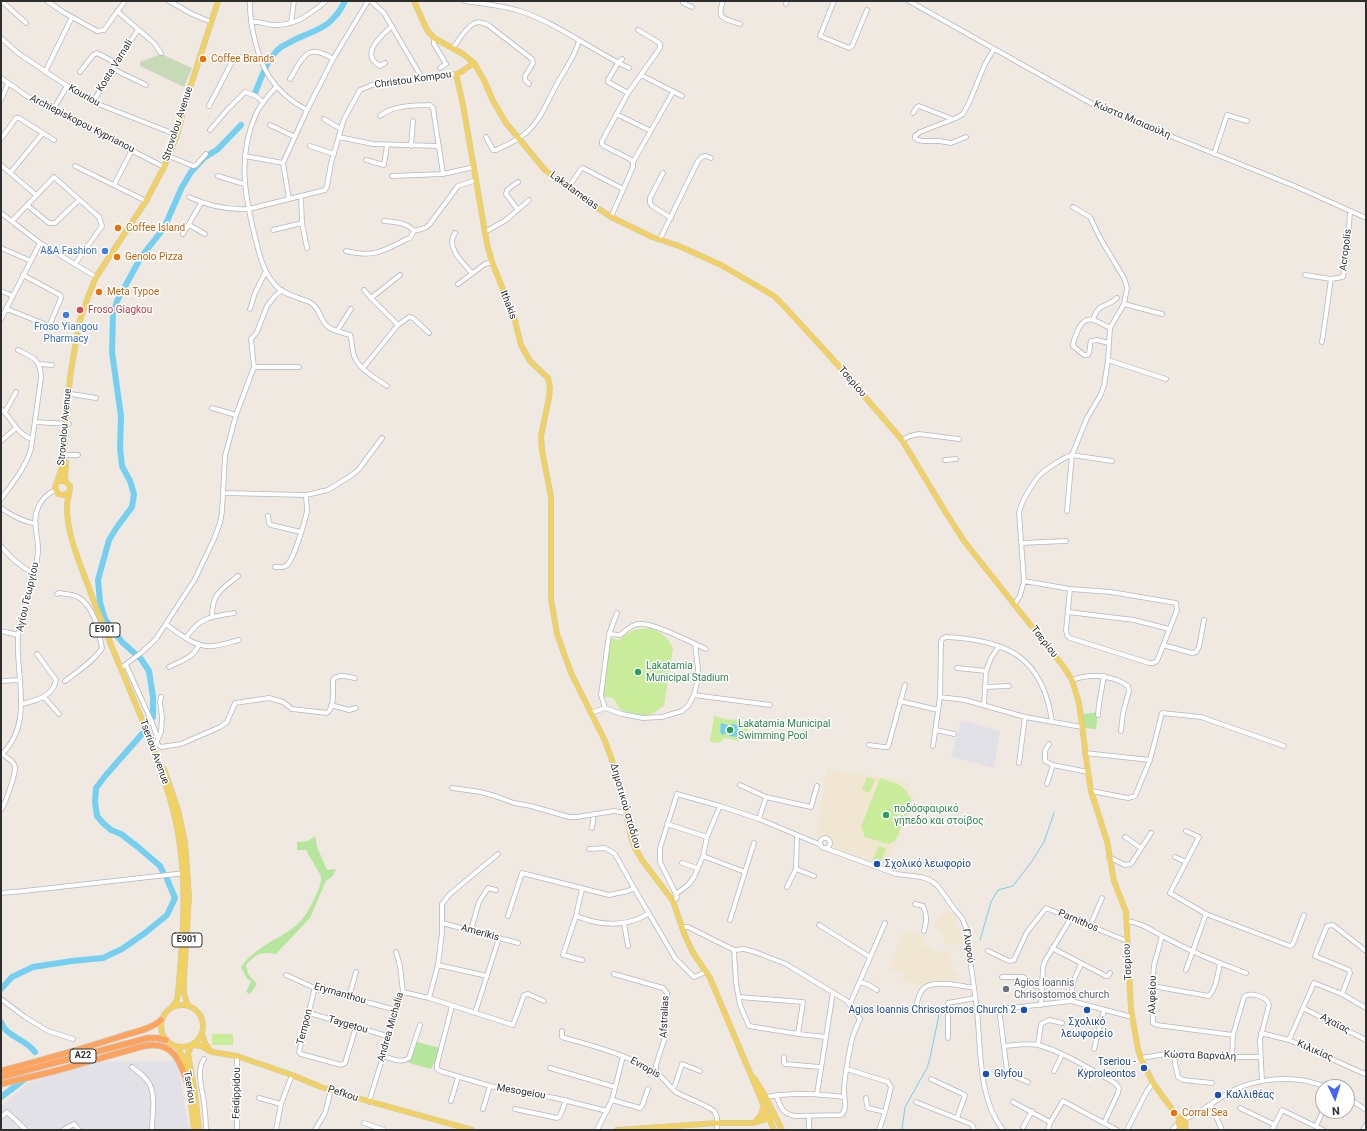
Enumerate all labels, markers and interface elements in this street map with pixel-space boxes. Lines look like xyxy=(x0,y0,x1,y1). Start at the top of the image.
street label: Kosta Varnali xyxy=(94,38,136,94)
place label: Coffee Brands xyxy=(211,53,274,65)
marker: Coffee Brands xyxy=(198,54,208,64)
street label: Christou Kompou xyxy=(374,69,452,91)
street label: Kouriou xyxy=(66,82,102,110)
street label: Strovolou Avenue xyxy=(160,85,196,163)
street label: Archiepiskopou Kyprianou xyxy=(28,92,136,156)
street label: Κώστα Μισιαούλη xyxy=(1092,98,1172,142)
street label: Lakatameias xyxy=(547,169,601,213)
place label: Coffee Island xyxy=(126,222,185,234)
marker: Coffee Island xyxy=(113,223,123,233)
street label: Acropolis xyxy=(1337,228,1355,272)
place label: A&A Fashion xyxy=(40,245,97,257)
marker: A&A Fashion xyxy=(100,246,110,256)
place label: Genolo Pizza xyxy=(125,251,183,263)
marker: Genolo Pizza xyxy=(112,252,122,262)
place label: Meta Typoe xyxy=(107,286,159,298)
marker: Meta Typoe xyxy=(94,287,104,297)
street label: Ithakis xyxy=(497,289,519,321)
place label: Froso Giagkou xyxy=(88,304,152,316)
marker: Froso Giagkou xyxy=(75,305,85,315)
marker: Froso Yiangou Pharmacy xyxy=(61,310,71,320)
place label: Froso Yiangou Pharmacy xyxy=(34,321,98,344)
street label: Τσερίου xyxy=(835,364,869,400)
street label: Strovolou Avenue xyxy=(56,388,74,466)
street label: Αγίου Γεωργίου xyxy=(14,561,42,633)
road number: E901 xyxy=(90,623,120,637)
street label: Τσερίου xyxy=(1028,624,1060,660)
place label: Lakatamia Municipal Stadium xyxy=(646,660,729,684)
marker: Lakatamia Municipal Stadium xyxy=(633,667,643,677)
street label: Tseriou Avenue xyxy=(137,718,171,786)
place label: Lakatamia Municipal Swimming Pool xyxy=(738,718,831,742)
marker: Lakatamia Municipal Swimming Pool xyxy=(725,725,735,735)
street label: Δημοτικού σταδίου xyxy=(607,762,643,850)
place label: ποδόσφαιρικό γήπεδο και στοίβος xyxy=(894,803,984,826)
marker: ποδόσφαιρικό γήπεδο και στοίβος xyxy=(881,810,891,820)
place label: Σχολικό λεωφορίο xyxy=(885,858,971,870)
marker: Σχολικό λεωφορίο xyxy=(872,859,882,869)
street label: Parnithos xyxy=(1056,907,1100,935)
street label: Amerikis xyxy=(460,922,500,944)
street label: Γλυφού xyxy=(960,928,976,964)
road number: E901 xyxy=(172,933,202,947)
street label: Τσερίου xyxy=(1121,943,1135,981)
street label: Αλφείου xyxy=(1147,975,1159,1015)
place label: Agios Ioannis Chrisostomos church xyxy=(1014,977,1109,1000)
street label: Erymanthou xyxy=(313,981,367,1007)
marker: Agios Ioannis Chrisostomos church xyxy=(1001,984,1011,994)
street label: Andrea Michalia xyxy=(375,991,407,1063)
street label: Afstralias xyxy=(658,995,672,1039)
place label: Agios Ioannis Chrisostomos Church 2 xyxy=(849,1004,1016,1016)
marker: Agios Ioannis Chrisostomos Church 2 xyxy=(1019,1005,1029,1015)
marker: Σχολικό λεωφορείο xyxy=(1082,1005,1092,1015)
street label: Tempon xyxy=(295,1008,315,1046)
street label: Αχαϊας xyxy=(1318,1011,1352,1037)
street label: Taygetou xyxy=(327,1014,369,1036)
place label: Σχολικό λεωφορείο xyxy=(1061,1016,1113,1040)
street label: Κιλικίας xyxy=(1295,1038,1335,1064)
road number: A22 xyxy=(70,1049,96,1063)
street label: Κώστα Βαρνάλη xyxy=(1164,1049,1236,1063)
street label: Evropis xyxy=(628,1055,662,1081)
place label: Tseriou - Kyproleontos xyxy=(1078,1056,1136,1080)
marker: Tseriou - Kyproleontos xyxy=(1139,1063,1149,1073)
street label: Feidippidou xyxy=(231,1067,243,1119)
place label: Glyfou xyxy=(994,1068,1023,1080)
marker: Glyfou xyxy=(981,1069,991,1079)
street label: Tseriou xyxy=(181,1070,197,1104)
north arrow xyxy=(1315,1079,1355,1119)
street label: Mesogeiou xyxy=(496,1082,546,1102)
street label: Pefkou xyxy=(326,1083,360,1105)
place label: Καλλιθέας xyxy=(1226,1089,1274,1101)
marker: Καλλιθέας xyxy=(1213,1090,1223,1100)
text: N xyxy=(1331,1104,1340,1117)
place label: Corral Sea xyxy=(1182,1107,1228,1119)
marker: Corral Sea xyxy=(1169,1108,1179,1118)

